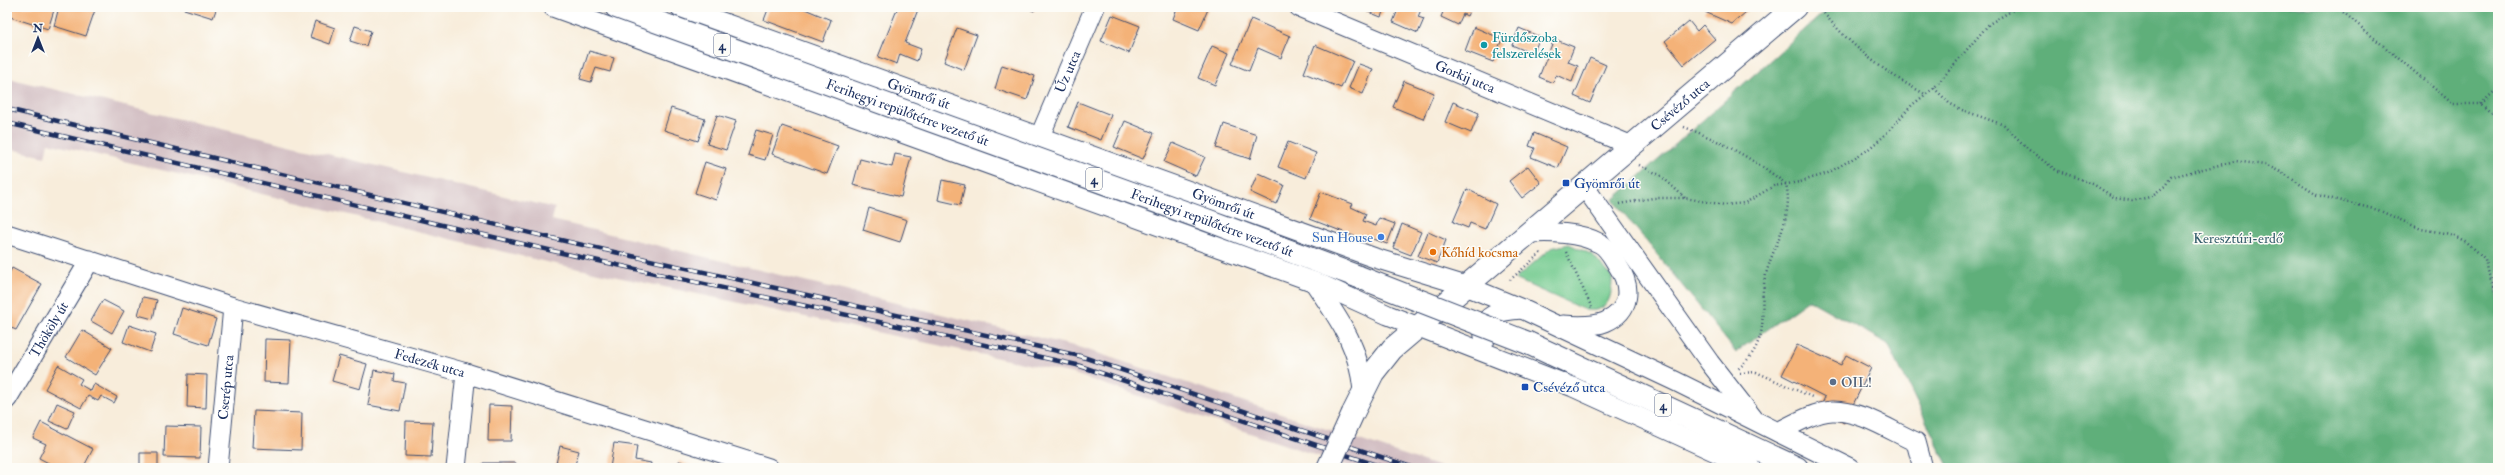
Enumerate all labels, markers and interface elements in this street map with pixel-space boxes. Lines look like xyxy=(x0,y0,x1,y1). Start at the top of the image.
north arrow xyxy=(18,18,58,58)
text: N xyxy=(32,22,44,35)
place label: Fürdőszoba felszerelések xyxy=(1492,29,1561,62)
road number: 4 xyxy=(714,34,730,56)
marker: Fürdőszoba felszerelések xyxy=(1479,40,1489,50)
street label: Úz utca xyxy=(1051,48,1085,96)
street label: Gorkij utca xyxy=(1432,57,1498,97)
street label: Ferihegyi repülőtérre vezető út xyxy=(824,75,992,150)
street label: Gyömrői út xyxy=(885,75,953,113)
street label: Csévéző utca xyxy=(1647,75,1714,135)
road number: 4 xyxy=(1086,168,1102,190)
place label: Gyömrői út xyxy=(1574,175,1640,193)
marker: Gyömrői út xyxy=(1561,178,1571,188)
street label: Ferihegyi repülőtérre vezető út xyxy=(1129,185,1296,261)
street label: Gyömrői út xyxy=(1190,185,1258,223)
place label: Sun House xyxy=(1312,229,1373,246)
park label: Keresztúri-erdő xyxy=(2193,230,2283,247)
marker: Sun House xyxy=(1376,232,1386,242)
place label: Kőhíd kocsma xyxy=(1441,244,1519,261)
marker: Kőhíd kocsma xyxy=(1428,247,1438,257)
street label: Thököly út xyxy=(26,298,72,361)
street label: Fedezék utca xyxy=(392,345,467,381)
street label: Cserép utca xyxy=(215,354,238,421)
place label: OIL! xyxy=(1841,374,1872,391)
marker: OIL! xyxy=(1828,377,1838,387)
place label: Csévéző utca xyxy=(1533,379,1605,396)
marker: Csévéző utca xyxy=(1520,382,1530,392)
road number: 4 xyxy=(1655,394,1671,416)

